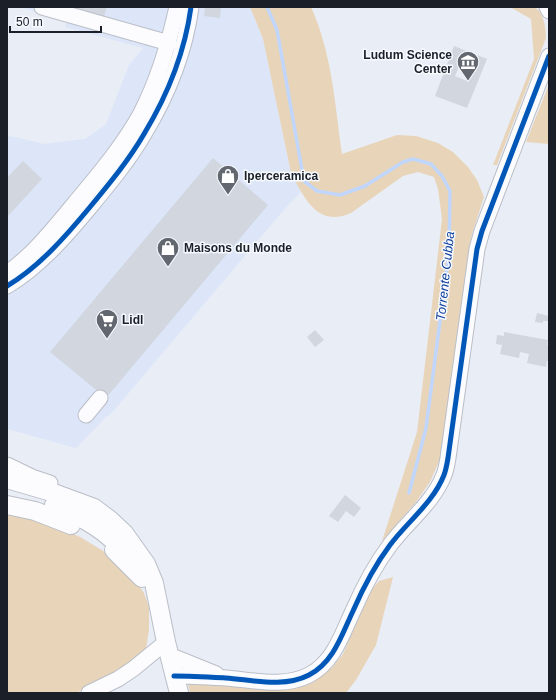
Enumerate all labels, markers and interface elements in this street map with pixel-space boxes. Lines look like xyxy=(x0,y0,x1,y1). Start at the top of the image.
scale bar xyxy=(10,8,101,34)
text: 50 m xyxy=(16,15,43,29)
place label: Ludum Science Center xyxy=(363,48,452,76)
museum icon: Ludum Science Center xyxy=(455,49,481,82)
shop icon: Iperceramica xyxy=(215,163,241,196)
place label: Iperceramica xyxy=(244,169,318,183)
water label: Torrente Cubba xyxy=(433,231,457,321)
shop icon: Maisons du Monde xyxy=(155,235,181,268)
place label: Maisons du Monde xyxy=(184,241,292,255)
supermarket icon: Lidl xyxy=(94,307,120,340)
place label: Lidl xyxy=(122,313,143,327)

